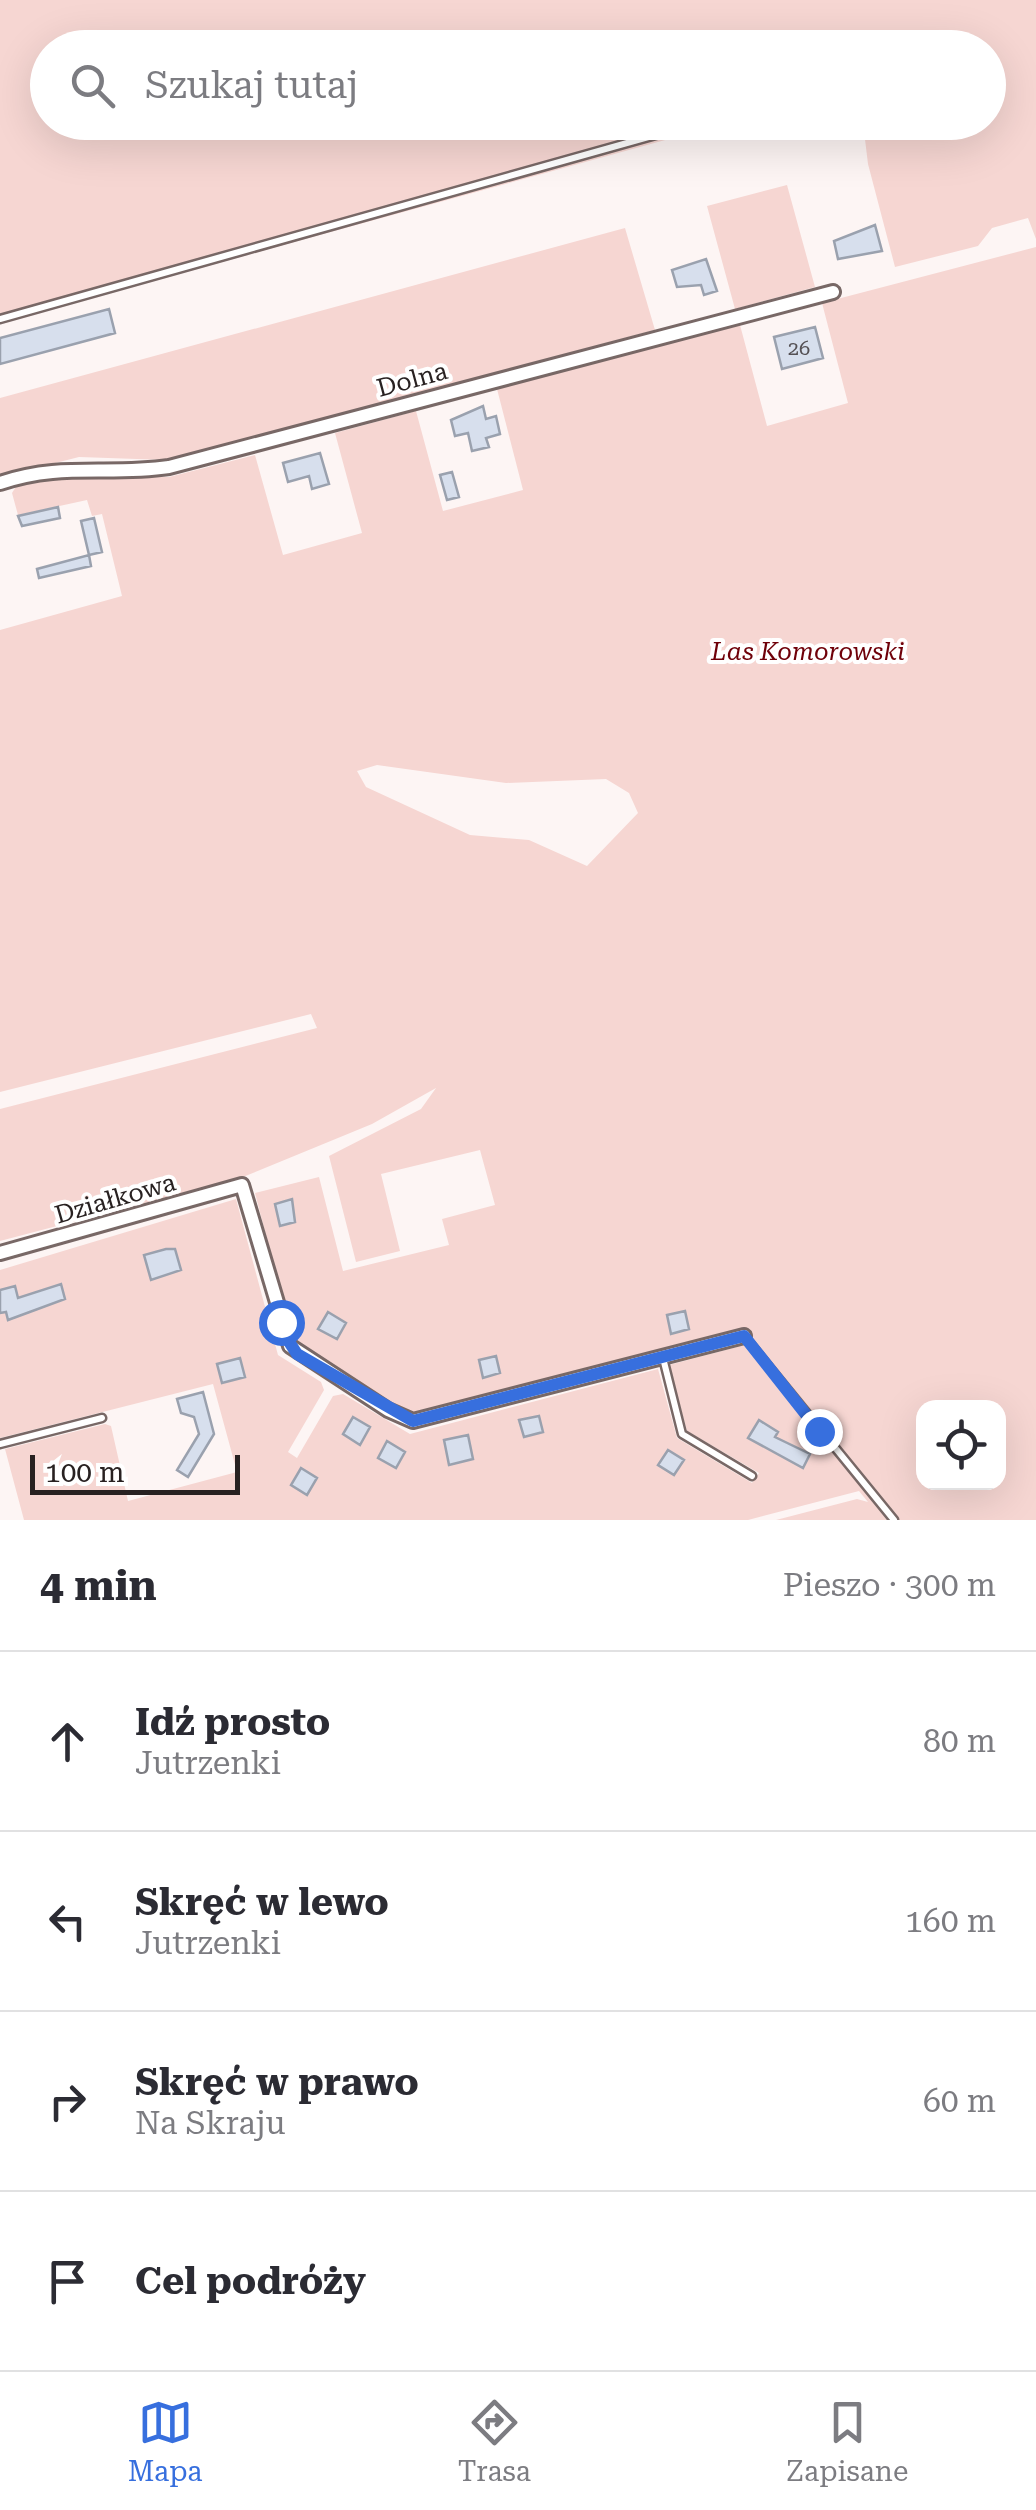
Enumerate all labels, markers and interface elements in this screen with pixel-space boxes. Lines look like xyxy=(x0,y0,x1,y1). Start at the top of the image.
search box xyxy=(30,30,1006,140)
icon: search xyxy=(65,58,120,113)
text: Szukaj tutaj xyxy=(145,63,358,107)
house number: 26 xyxy=(788,336,810,360)
street label: Dolna xyxy=(374,356,451,403)
park label: Las Komorowski xyxy=(710,637,905,666)
street label: Działkowa xyxy=(51,1167,179,1230)
route start xyxy=(259,1300,305,1346)
map controls xyxy=(916,1400,1006,1490)
button: locate xyxy=(916,1400,1006,1490)
route end xyxy=(797,1409,843,1455)
scale bar xyxy=(30,1450,240,1494)
text: 100 m xyxy=(45,1456,125,1489)
text: 4 min xyxy=(40,1561,157,1610)
text: Pieszo · 300 m xyxy=(783,1566,996,1604)
text: Idź prosto xyxy=(135,1700,330,1744)
icon: ahead xyxy=(40,1714,95,1769)
text: 80 m xyxy=(923,1722,996,1760)
text: Jutrzenki xyxy=(135,1744,281,1782)
text: Skręć w lewo xyxy=(135,1880,389,1924)
icon: left xyxy=(40,1894,95,1949)
text: 160 m xyxy=(905,1902,996,1940)
text: Jutrzenki xyxy=(135,1924,281,1962)
text: Skręć w prawo xyxy=(135,2060,419,2104)
icon: right xyxy=(40,2074,95,2129)
text: 60 m xyxy=(923,2082,996,2120)
text: Na Skraju xyxy=(135,2104,285,2142)
icon: arrive xyxy=(40,2254,95,2309)
text: Cel podróży xyxy=(135,2259,366,2303)
tab: Mapa xyxy=(128,2395,202,2488)
tab: Trasa xyxy=(458,2395,531,2488)
tab: Zapisane xyxy=(786,2395,908,2488)

